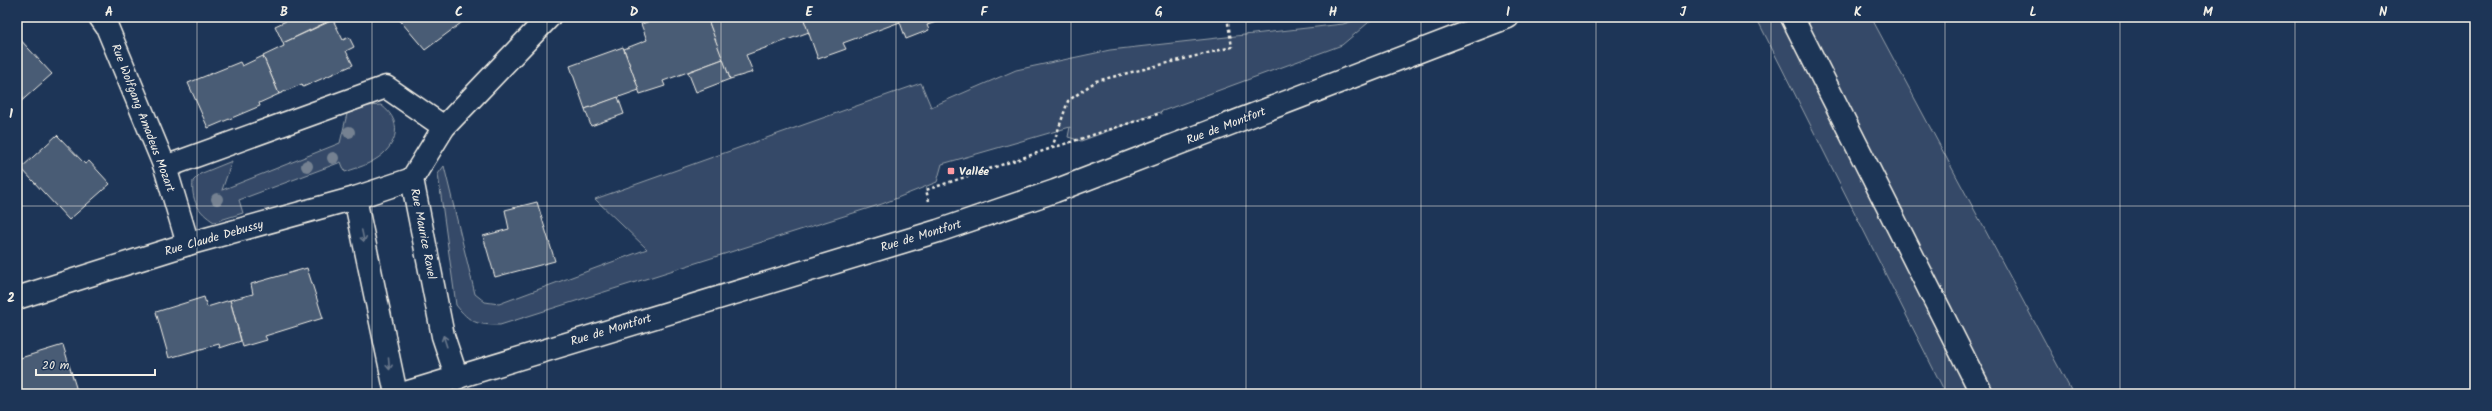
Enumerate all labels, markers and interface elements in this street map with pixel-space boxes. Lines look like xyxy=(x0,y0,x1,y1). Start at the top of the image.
text: A xyxy=(105,2,113,23)
text: B xyxy=(280,2,288,23)
text: C xyxy=(455,2,463,23)
text: D xyxy=(630,2,639,23)
text: E xyxy=(805,2,813,23)
text: F xyxy=(980,2,988,23)
text: G xyxy=(1155,2,1163,23)
text: H xyxy=(1329,2,1338,23)
text: I xyxy=(1506,2,1510,23)
text: J xyxy=(1680,2,1687,23)
text: K xyxy=(1854,2,1862,23)
text: L xyxy=(2029,2,2037,23)
text: M xyxy=(2203,2,2213,23)
text: N xyxy=(2379,2,2388,23)
street label: Rue Wolfgang Amadeus Mozart xyxy=(106,41,180,195)
street label: Rue de Montfort xyxy=(1184,102,1269,150)
text: 1 xyxy=(9,104,13,125)
place label: Vallée xyxy=(959,162,989,181)
marker: Vallée xyxy=(946,166,956,176)
street label: Rue Maurice Ravel xyxy=(405,187,441,281)
street label: Rue Claude Debussy xyxy=(162,215,266,261)
street label: Rue de Montfort xyxy=(878,215,964,257)
one-way arrow xyxy=(360,229,368,242)
text: 2 xyxy=(7,288,15,309)
street label: Rue de Montfort xyxy=(568,309,654,351)
one-way arrow xyxy=(441,335,448,348)
scale bar xyxy=(36,351,155,377)
text: 20 m xyxy=(42,356,70,375)
one-way arrow xyxy=(385,357,393,370)

